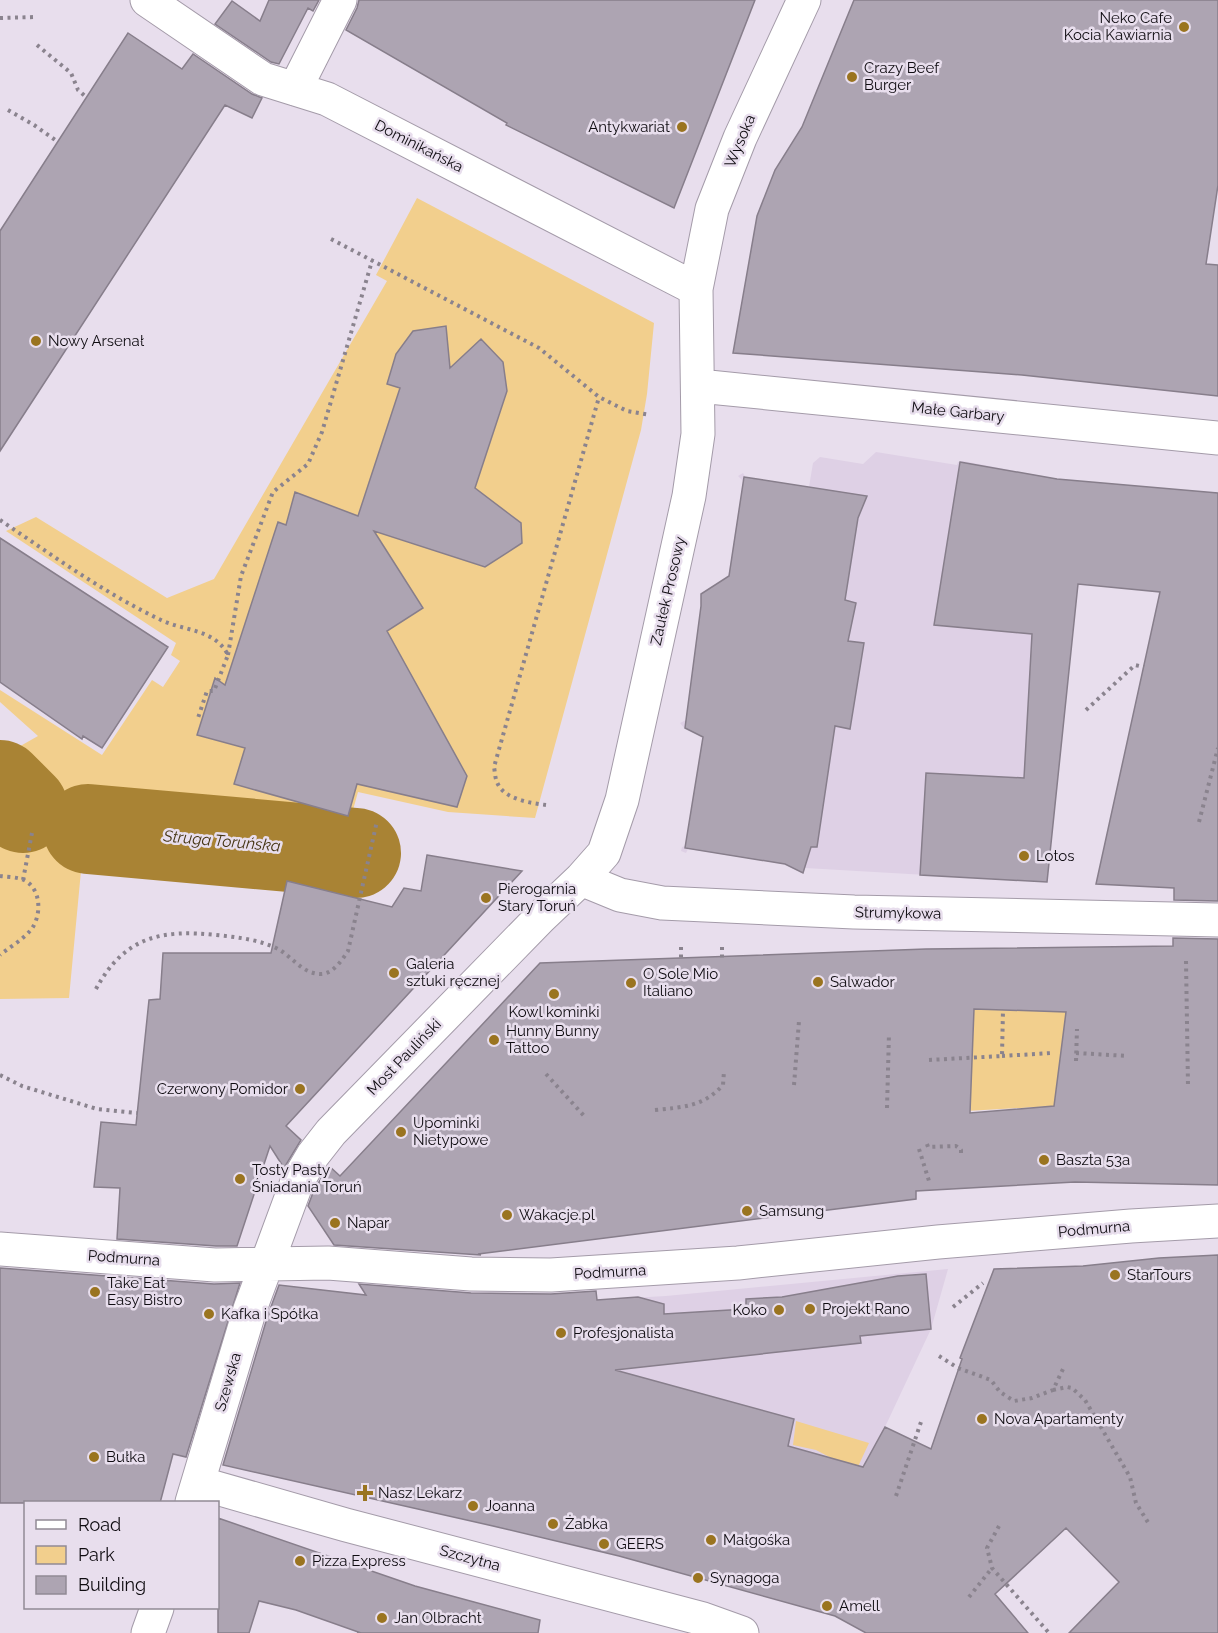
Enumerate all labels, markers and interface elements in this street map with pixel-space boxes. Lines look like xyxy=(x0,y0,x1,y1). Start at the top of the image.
place label: Neko Cafe Kocia Kawiarnia xyxy=(1064,9,1172,44)
marker: Neko Cafe Kocia Kawiarnia xyxy=(1177,20,1191,34)
place label: Crazy Beef Burger xyxy=(864,59,940,94)
marker: Crazy Beef Burger xyxy=(845,70,859,84)
street label: Wysoka xyxy=(721,112,759,170)
street label: Dominikańska xyxy=(372,116,466,176)
place label: Antykwariat xyxy=(588,118,670,136)
marker: Antykwariat xyxy=(675,120,689,134)
place label: Nowy Arsenał xyxy=(48,332,145,350)
marker: Nowy Arsenał xyxy=(29,334,43,348)
street label: Małe Garbary xyxy=(911,398,1005,426)
street label: Zaułek Prosowy xyxy=(647,535,689,647)
water label: Struga Toruńska xyxy=(162,826,282,856)
place label: Lotos xyxy=(1036,847,1074,865)
marker: Lotos xyxy=(1017,849,1031,863)
place label: Pierogarnia Stary Toruń xyxy=(498,880,576,915)
marker: Pierogarnia Stary Toruń xyxy=(479,891,493,905)
street label: Strumykowa xyxy=(855,903,941,923)
place label: Galeria sztuki ręcznej xyxy=(406,955,500,990)
place label: O Sole Mio Italiano xyxy=(643,965,718,1000)
marker: Galeria sztuki ręcznej xyxy=(387,966,401,980)
place label: Salwador xyxy=(830,973,896,991)
marker: Salwador xyxy=(811,975,825,989)
marker: O Sole Mio Italiano xyxy=(624,976,638,990)
marker: Kowl kominki xyxy=(547,987,561,1001)
place label: Kowl kominki xyxy=(509,1003,599,1021)
street label: Most Pauliński xyxy=(363,1015,445,1099)
place label: Hunny Bunny Tattoo xyxy=(506,1022,599,1057)
marker: Hunny Bunny Tattoo xyxy=(487,1033,501,1047)
place label: Czerwony Pomidor xyxy=(157,1080,289,1098)
marker: Czerwony Pomidor xyxy=(293,1082,307,1096)
place label: Upominki Nietypowe xyxy=(413,1114,489,1149)
marker: Upominki Nietypowe xyxy=(394,1125,408,1139)
place label: Baszta 53a xyxy=(1056,1151,1130,1169)
marker: Baszta 53a xyxy=(1037,1153,1051,1167)
place label: Tosty Pasty Śniadania Toruń xyxy=(252,1161,362,1196)
marker: Tosty Pasty Śniadania Toruń xyxy=(233,1172,247,1186)
place label: Samsung xyxy=(759,1202,824,1220)
marker: Samsung xyxy=(740,1204,754,1218)
place label: Wakacje.pl xyxy=(519,1206,596,1224)
marker: Wakacje.pl xyxy=(500,1208,514,1222)
place label: Napar xyxy=(347,1214,390,1232)
marker: Napar xyxy=(328,1216,342,1230)
street label: Podmurna xyxy=(1057,1217,1131,1241)
street label: Podmurna xyxy=(87,1246,161,1270)
street label: Podmurna xyxy=(573,1261,647,1283)
place label: StarTours xyxy=(1127,1266,1191,1284)
marker: StarTours xyxy=(1108,1268,1122,1282)
place label: Take Eat Easy Bistro xyxy=(107,1274,182,1309)
marker: Take Eat Easy Bistro xyxy=(88,1285,102,1299)
place label: Projekt Rano xyxy=(822,1300,910,1318)
place label: Koko xyxy=(732,1301,767,1319)
marker: Projekt Rano xyxy=(803,1302,817,1316)
marker: Koko xyxy=(772,1303,786,1317)
place label: Kafka i Spółka xyxy=(221,1305,318,1323)
marker: Kafka i Spółka xyxy=(202,1307,216,1321)
place label: Profesjonalista xyxy=(573,1324,674,1342)
marker: Profesjonalista xyxy=(554,1326,568,1340)
street label: Szewska xyxy=(211,1351,245,1413)
place label: Nova Apartamenty xyxy=(994,1410,1124,1428)
marker: Nova Apartamenty xyxy=(975,1412,989,1426)
place label: Bułka xyxy=(106,1448,145,1466)
marker: Bułka xyxy=(87,1450,101,1464)
marker: Nasz Lekarz xyxy=(356,1484,374,1502)
place label: Nasz Lekarz xyxy=(378,1484,462,1502)
place label: Joanna xyxy=(485,1497,535,1515)
marker: Joanna xyxy=(466,1499,480,1513)
legend xyxy=(24,1501,219,1609)
text: Road xyxy=(78,1514,121,1535)
place label: Żabka xyxy=(565,1514,608,1533)
marker: Żabka xyxy=(546,1517,560,1531)
place label: Małgośka xyxy=(723,1531,790,1549)
marker: Małgośka xyxy=(704,1533,718,1547)
place label: GEERS xyxy=(616,1535,664,1553)
marker: GEERS xyxy=(597,1537,611,1551)
street label: Szczytna xyxy=(438,1541,502,1575)
text: Park xyxy=(78,1544,115,1565)
place label: Pizza Express xyxy=(312,1552,406,1570)
marker: Pizza Express xyxy=(293,1554,307,1568)
place label: Synagoga xyxy=(710,1569,780,1587)
marker: Synagoga xyxy=(691,1571,705,1585)
text: Building xyxy=(78,1574,146,1595)
place label: Amell xyxy=(839,1597,881,1615)
marker: Amell xyxy=(820,1599,834,1613)
place label: Jan Olbracht xyxy=(394,1609,482,1627)
marker: Jan Olbracht xyxy=(375,1611,389,1625)

